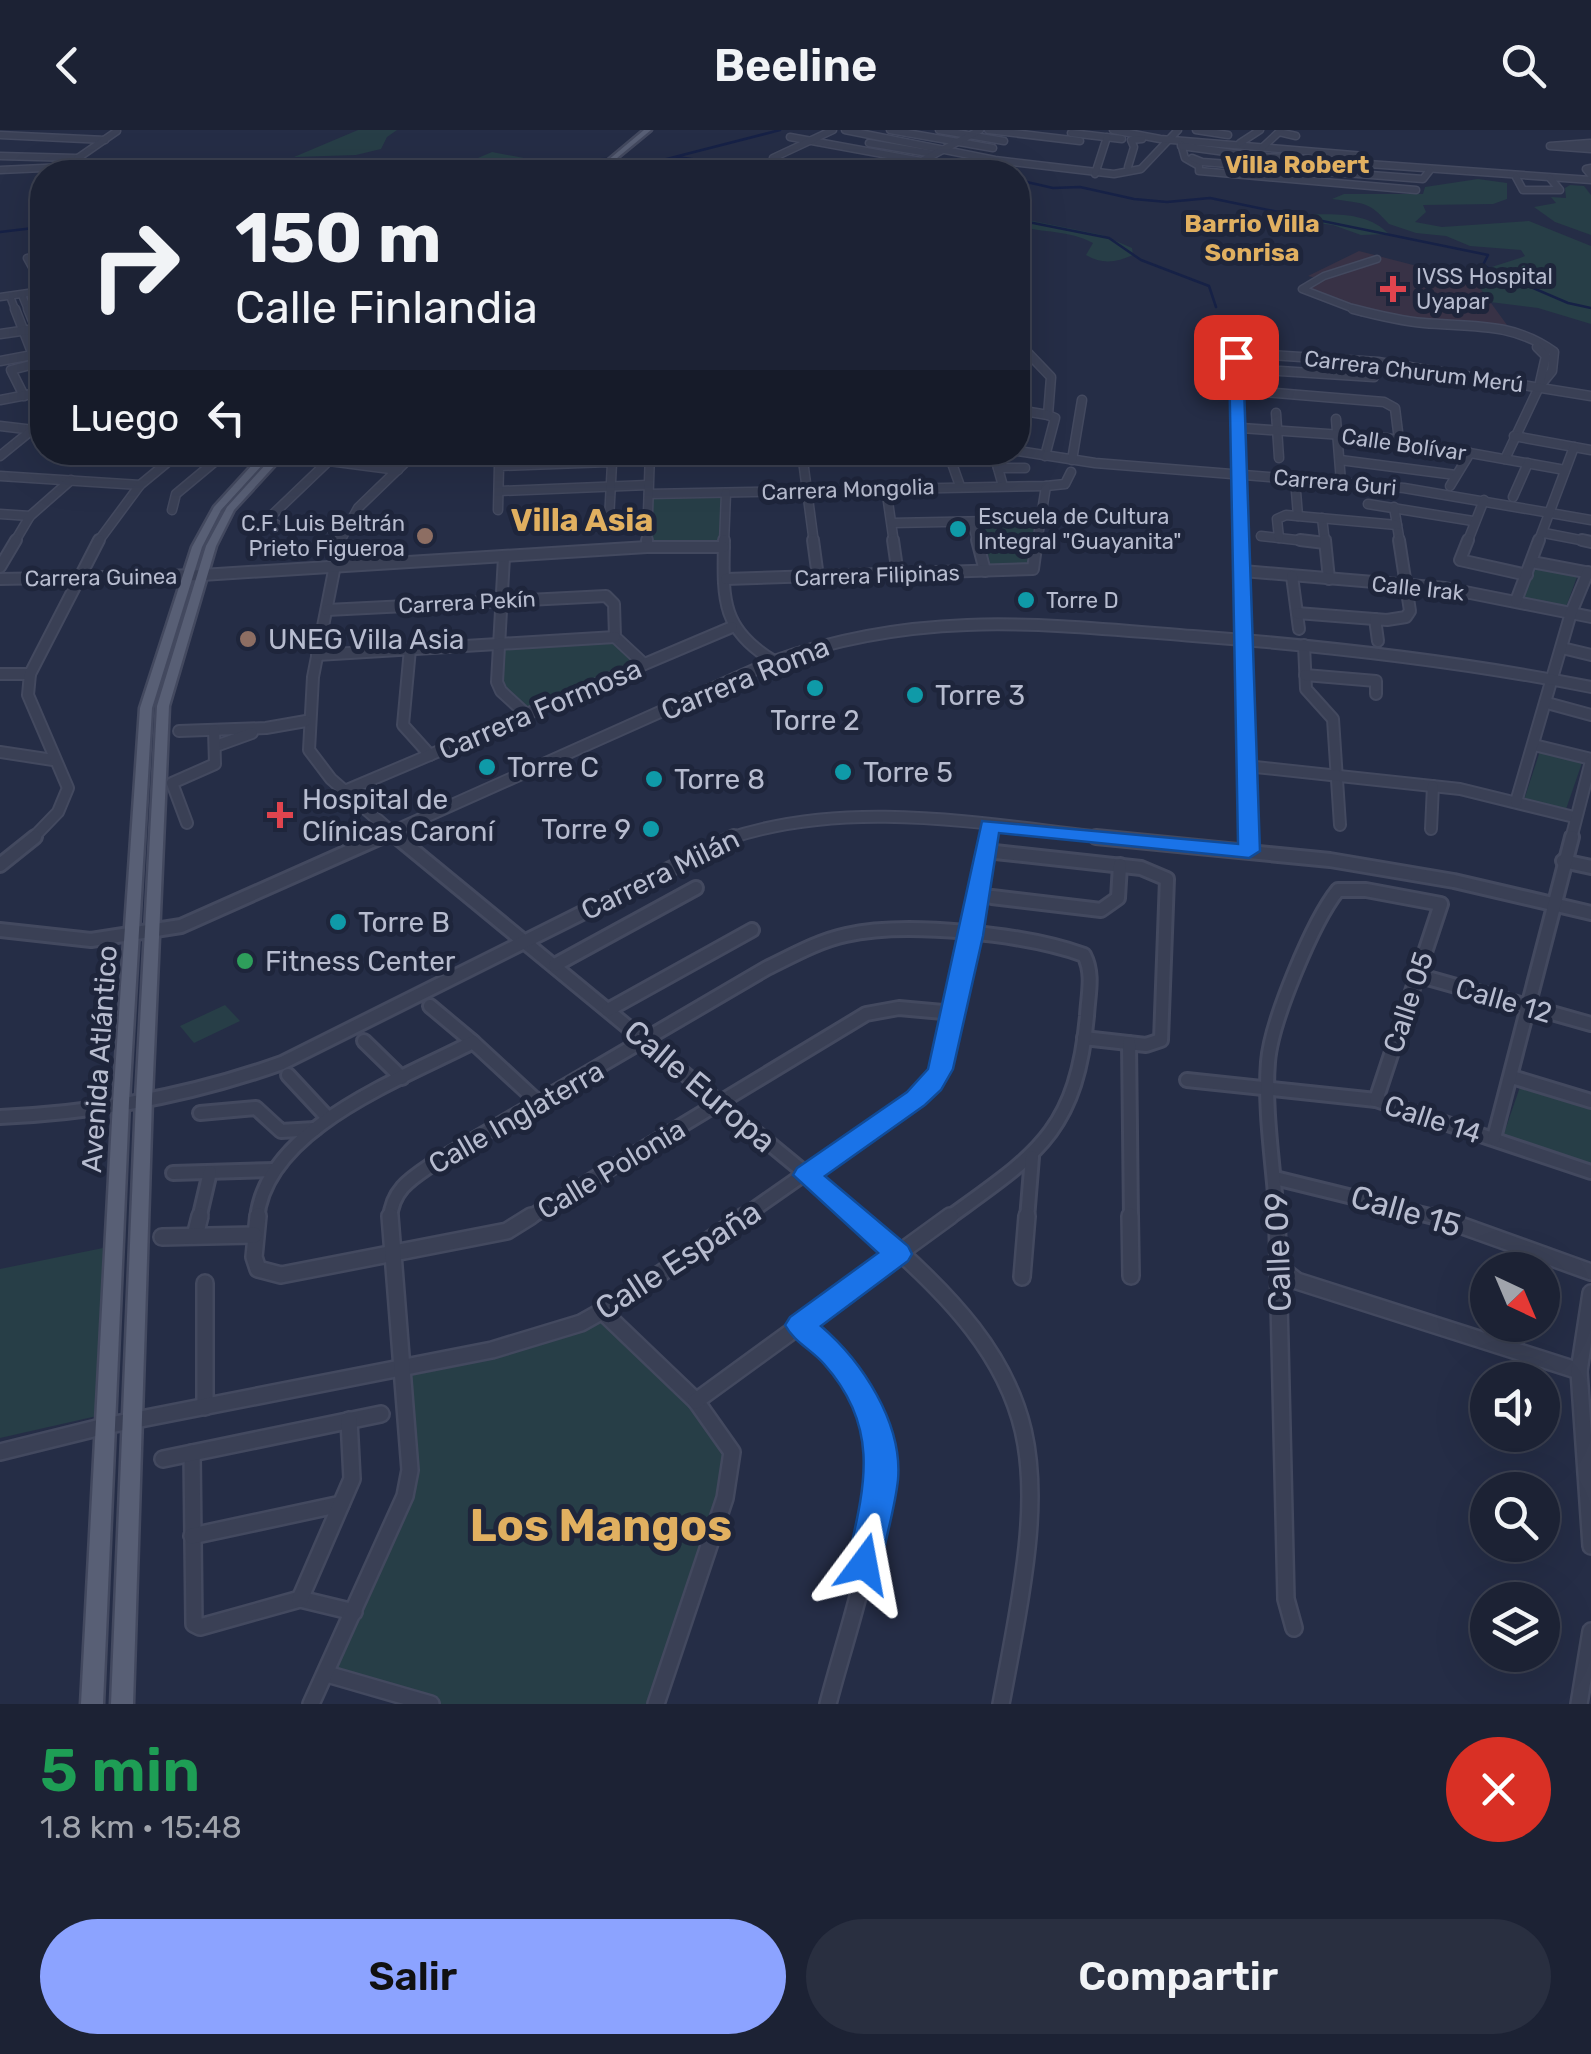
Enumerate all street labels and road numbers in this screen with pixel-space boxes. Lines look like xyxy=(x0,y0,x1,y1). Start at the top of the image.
street label: Carrera Churum Merú xyxy=(1303,345,1525,398)
street label: Calle Bolívar xyxy=(1340,422,1469,467)
street label: Carrera Guri xyxy=(1272,464,1398,501)
street label: Carrera Mongolia xyxy=(761,473,935,506)
street label: Carrera Filipinas xyxy=(794,559,960,592)
street label: Carrera Guinea xyxy=(24,563,178,592)
street label: Calle Irak xyxy=(1370,570,1466,607)
street label: Carrera Pekín xyxy=(398,585,536,620)
street label: Carrera Roma xyxy=(656,630,834,727)
street label: Carrera Formosa xyxy=(434,652,647,767)
street label: Carrera Milán xyxy=(576,822,745,927)
street label: Avenida Atlántico xyxy=(75,944,124,1174)
street label: Calle 05 xyxy=(1377,947,1440,1057)
street label: Calle 12 xyxy=(1452,971,1556,1030)
street label: Calle Europa xyxy=(617,1012,783,1160)
street label: Calle Inglaterra xyxy=(423,1054,610,1181)
street label: Calle 14 xyxy=(1380,1088,1485,1151)
street label: Calle Polonia xyxy=(532,1112,691,1226)
street label: Calle 15 xyxy=(1346,1177,1466,1245)
street label: Calle España xyxy=(588,1192,768,1328)
street label: Calle 09 xyxy=(1257,1192,1299,1312)

